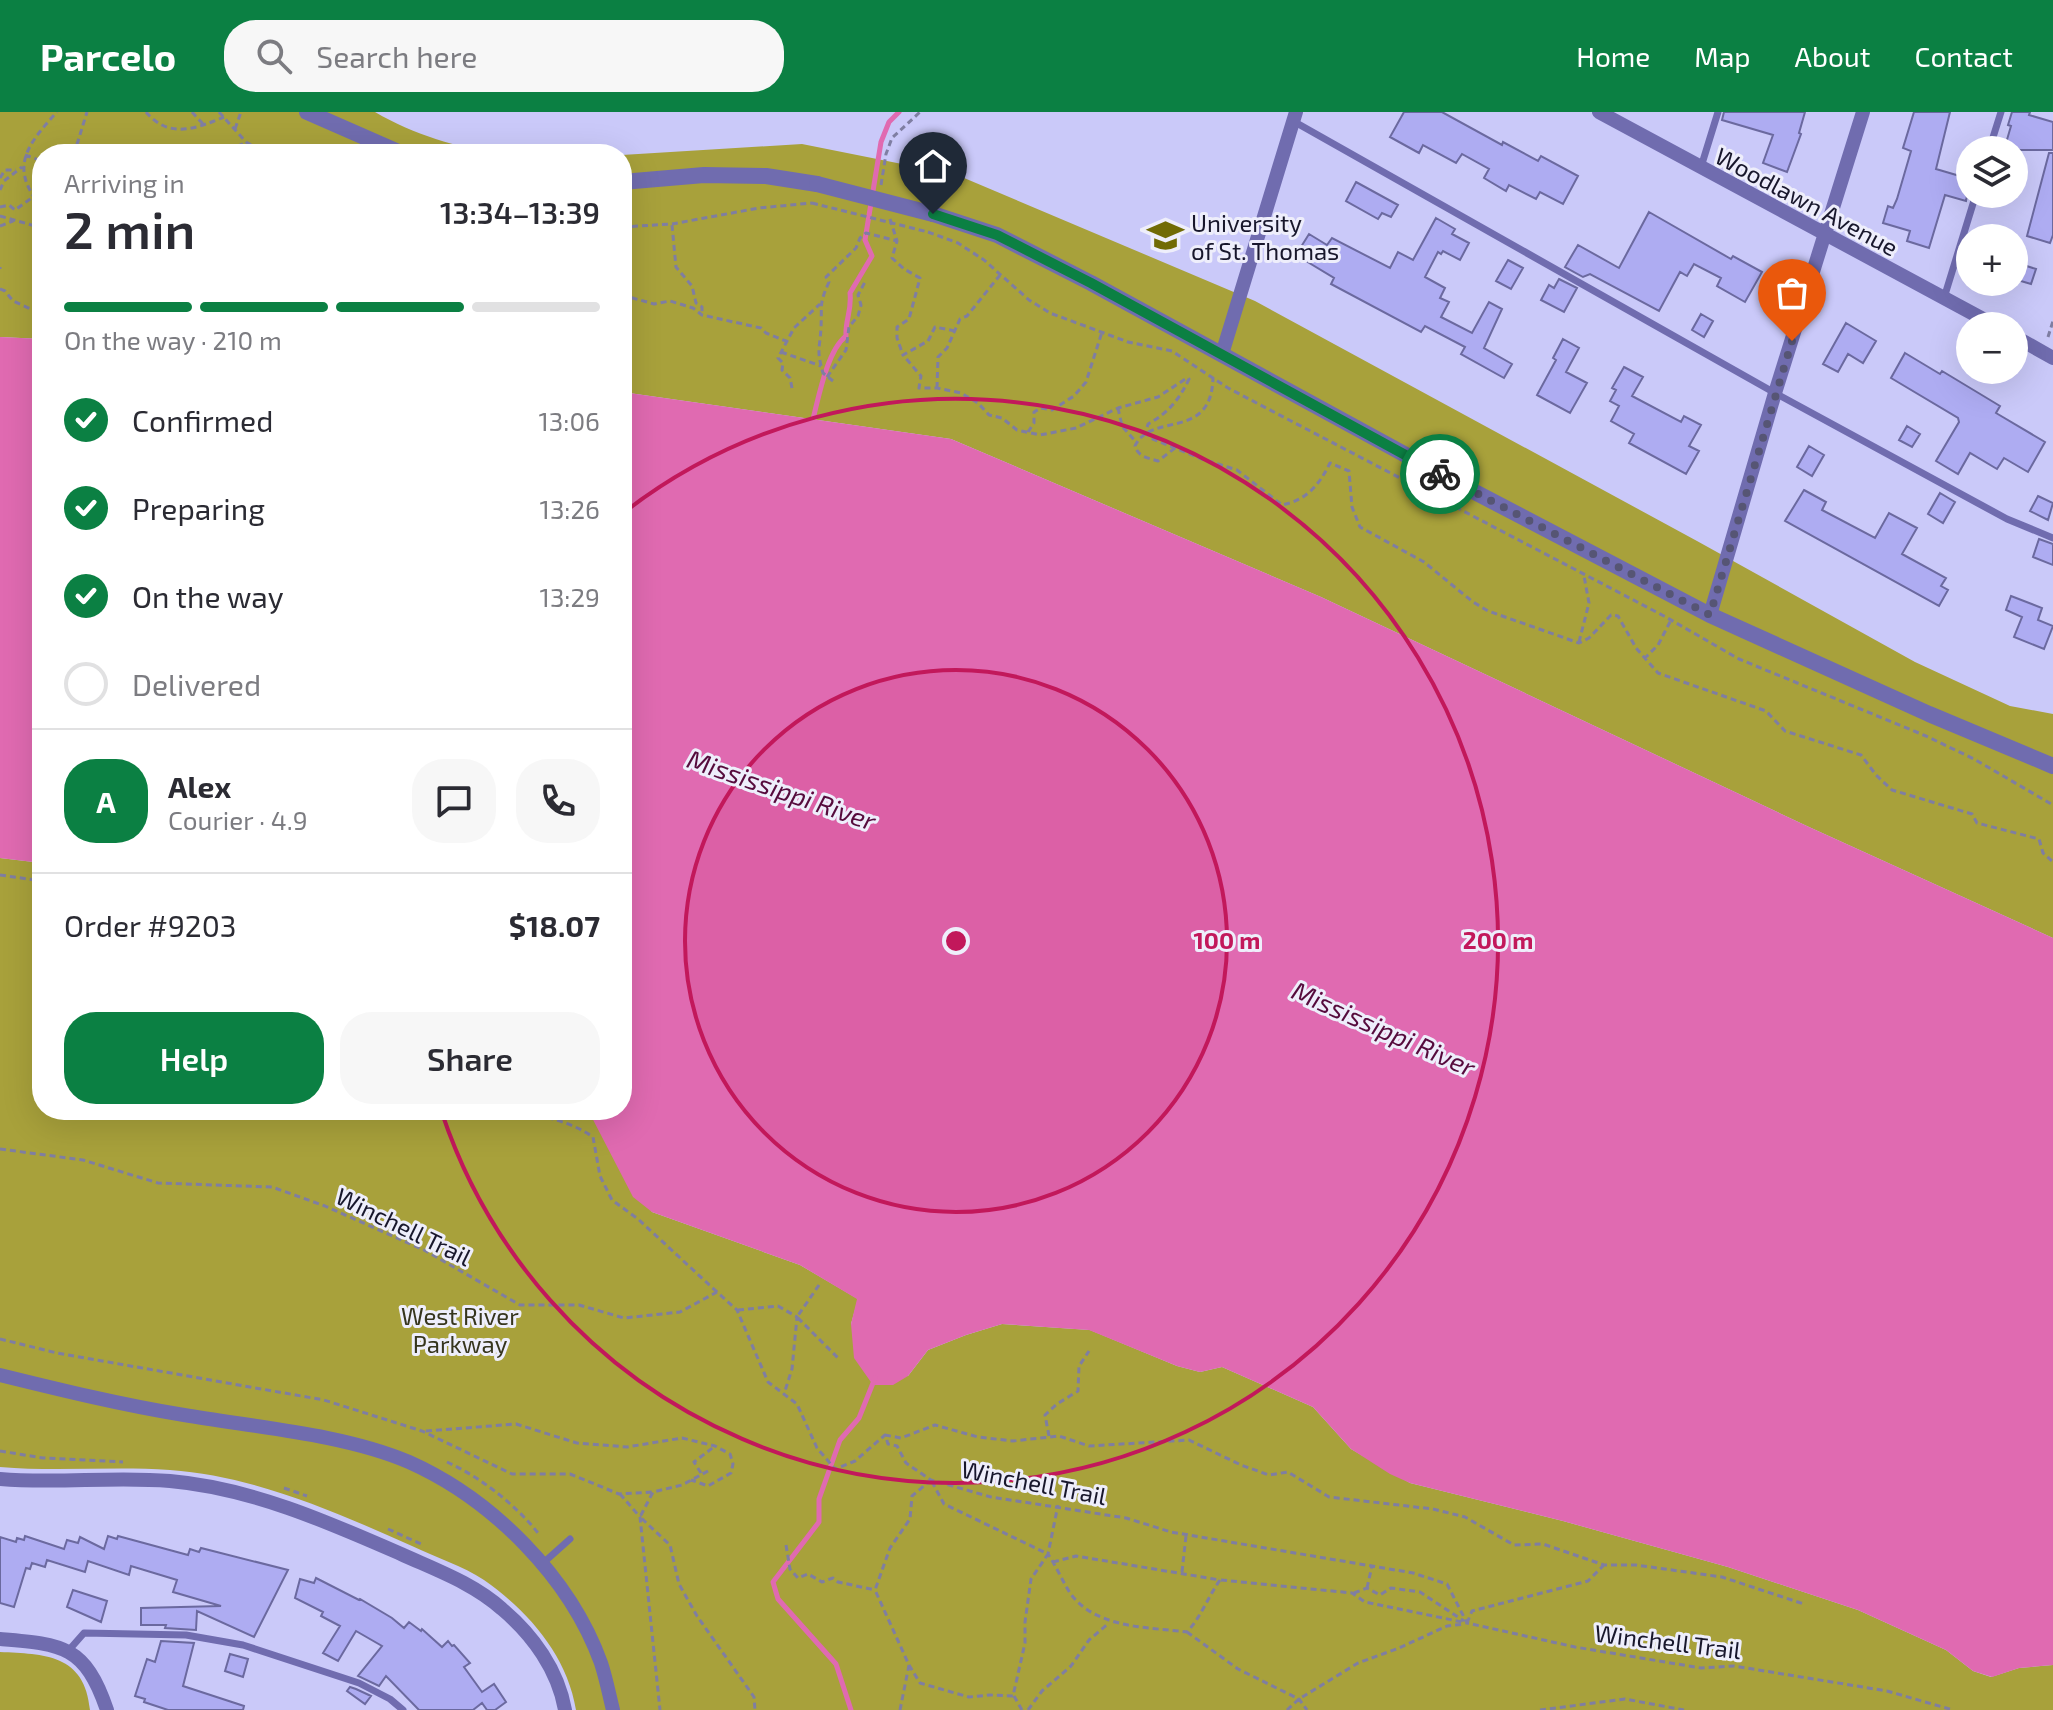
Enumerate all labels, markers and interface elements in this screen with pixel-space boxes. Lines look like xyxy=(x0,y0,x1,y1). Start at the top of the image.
search box xyxy=(224,20,784,92)
text: Parcelo xyxy=(40,33,176,79)
icon: search xyxy=(252,34,296,78)
text: Search here xyxy=(316,38,477,74)
text: Home xyxy=(1576,39,1650,73)
text: Map xyxy=(1694,39,1751,73)
text: About xyxy=(1795,39,1870,73)
text: Contact xyxy=(1914,39,2013,73)
pin xyxy=(899,132,967,214)
map controls xyxy=(1956,136,2028,384)
button: layers xyxy=(1956,136,2028,208)
street label: Woodlawn Avenue xyxy=(1711,141,1903,261)
icon: home xyxy=(911,144,955,188)
text: Arriving in xyxy=(64,167,185,198)
text: 13:34–13:39 xyxy=(440,194,600,230)
text: 2 min xyxy=(64,197,195,259)
place label: University of St. Thomas xyxy=(1191,208,1339,265)
school or university icon: University of St. Thomas xyxy=(1146,217,1184,255)
button: + xyxy=(1956,224,2028,296)
pin xyxy=(1758,259,1826,341)
icon: bag xyxy=(1770,271,1814,315)
button: − xyxy=(1956,312,2028,384)
text: On the way · 210 m xyxy=(64,324,282,355)
icon: check xyxy=(64,398,108,442)
text: Confirmed xyxy=(132,402,273,438)
text: 13:06 xyxy=(539,405,600,436)
courier xyxy=(1400,434,1480,514)
icon: bike xyxy=(1418,452,1462,496)
icon: check xyxy=(64,486,108,530)
text: Preparing xyxy=(132,490,265,526)
text: 13:26 xyxy=(540,493,600,524)
icon: check xyxy=(64,574,108,618)
text: On the way xyxy=(132,578,284,614)
text: 13:29 xyxy=(540,581,600,612)
text: Delivered xyxy=(132,666,261,702)
water label: Mississippi River xyxy=(684,742,881,836)
button: chat xyxy=(412,759,496,843)
button: phone xyxy=(516,759,600,843)
text: Alex xyxy=(168,768,231,804)
text: A xyxy=(96,783,116,819)
text: Courier · 4.9 xyxy=(168,804,308,835)
text: Order #9203 xyxy=(64,907,237,943)
text: $18.07 xyxy=(509,907,600,943)
text: 100 m xyxy=(1194,925,1260,954)
text: 200 m xyxy=(1463,925,1533,954)
centre of rings xyxy=(942,927,970,955)
water label: Mississippi River xyxy=(1288,974,1481,1083)
button: Help xyxy=(64,1012,324,1104)
button: Share xyxy=(340,1012,600,1104)
street label: Winchell Trail xyxy=(331,1181,477,1271)
park label: West River Parkway xyxy=(401,1301,519,1358)
street label: Winchell Trail xyxy=(959,1454,1109,1510)
street label: Winchell Trail xyxy=(1593,1618,1743,1664)

